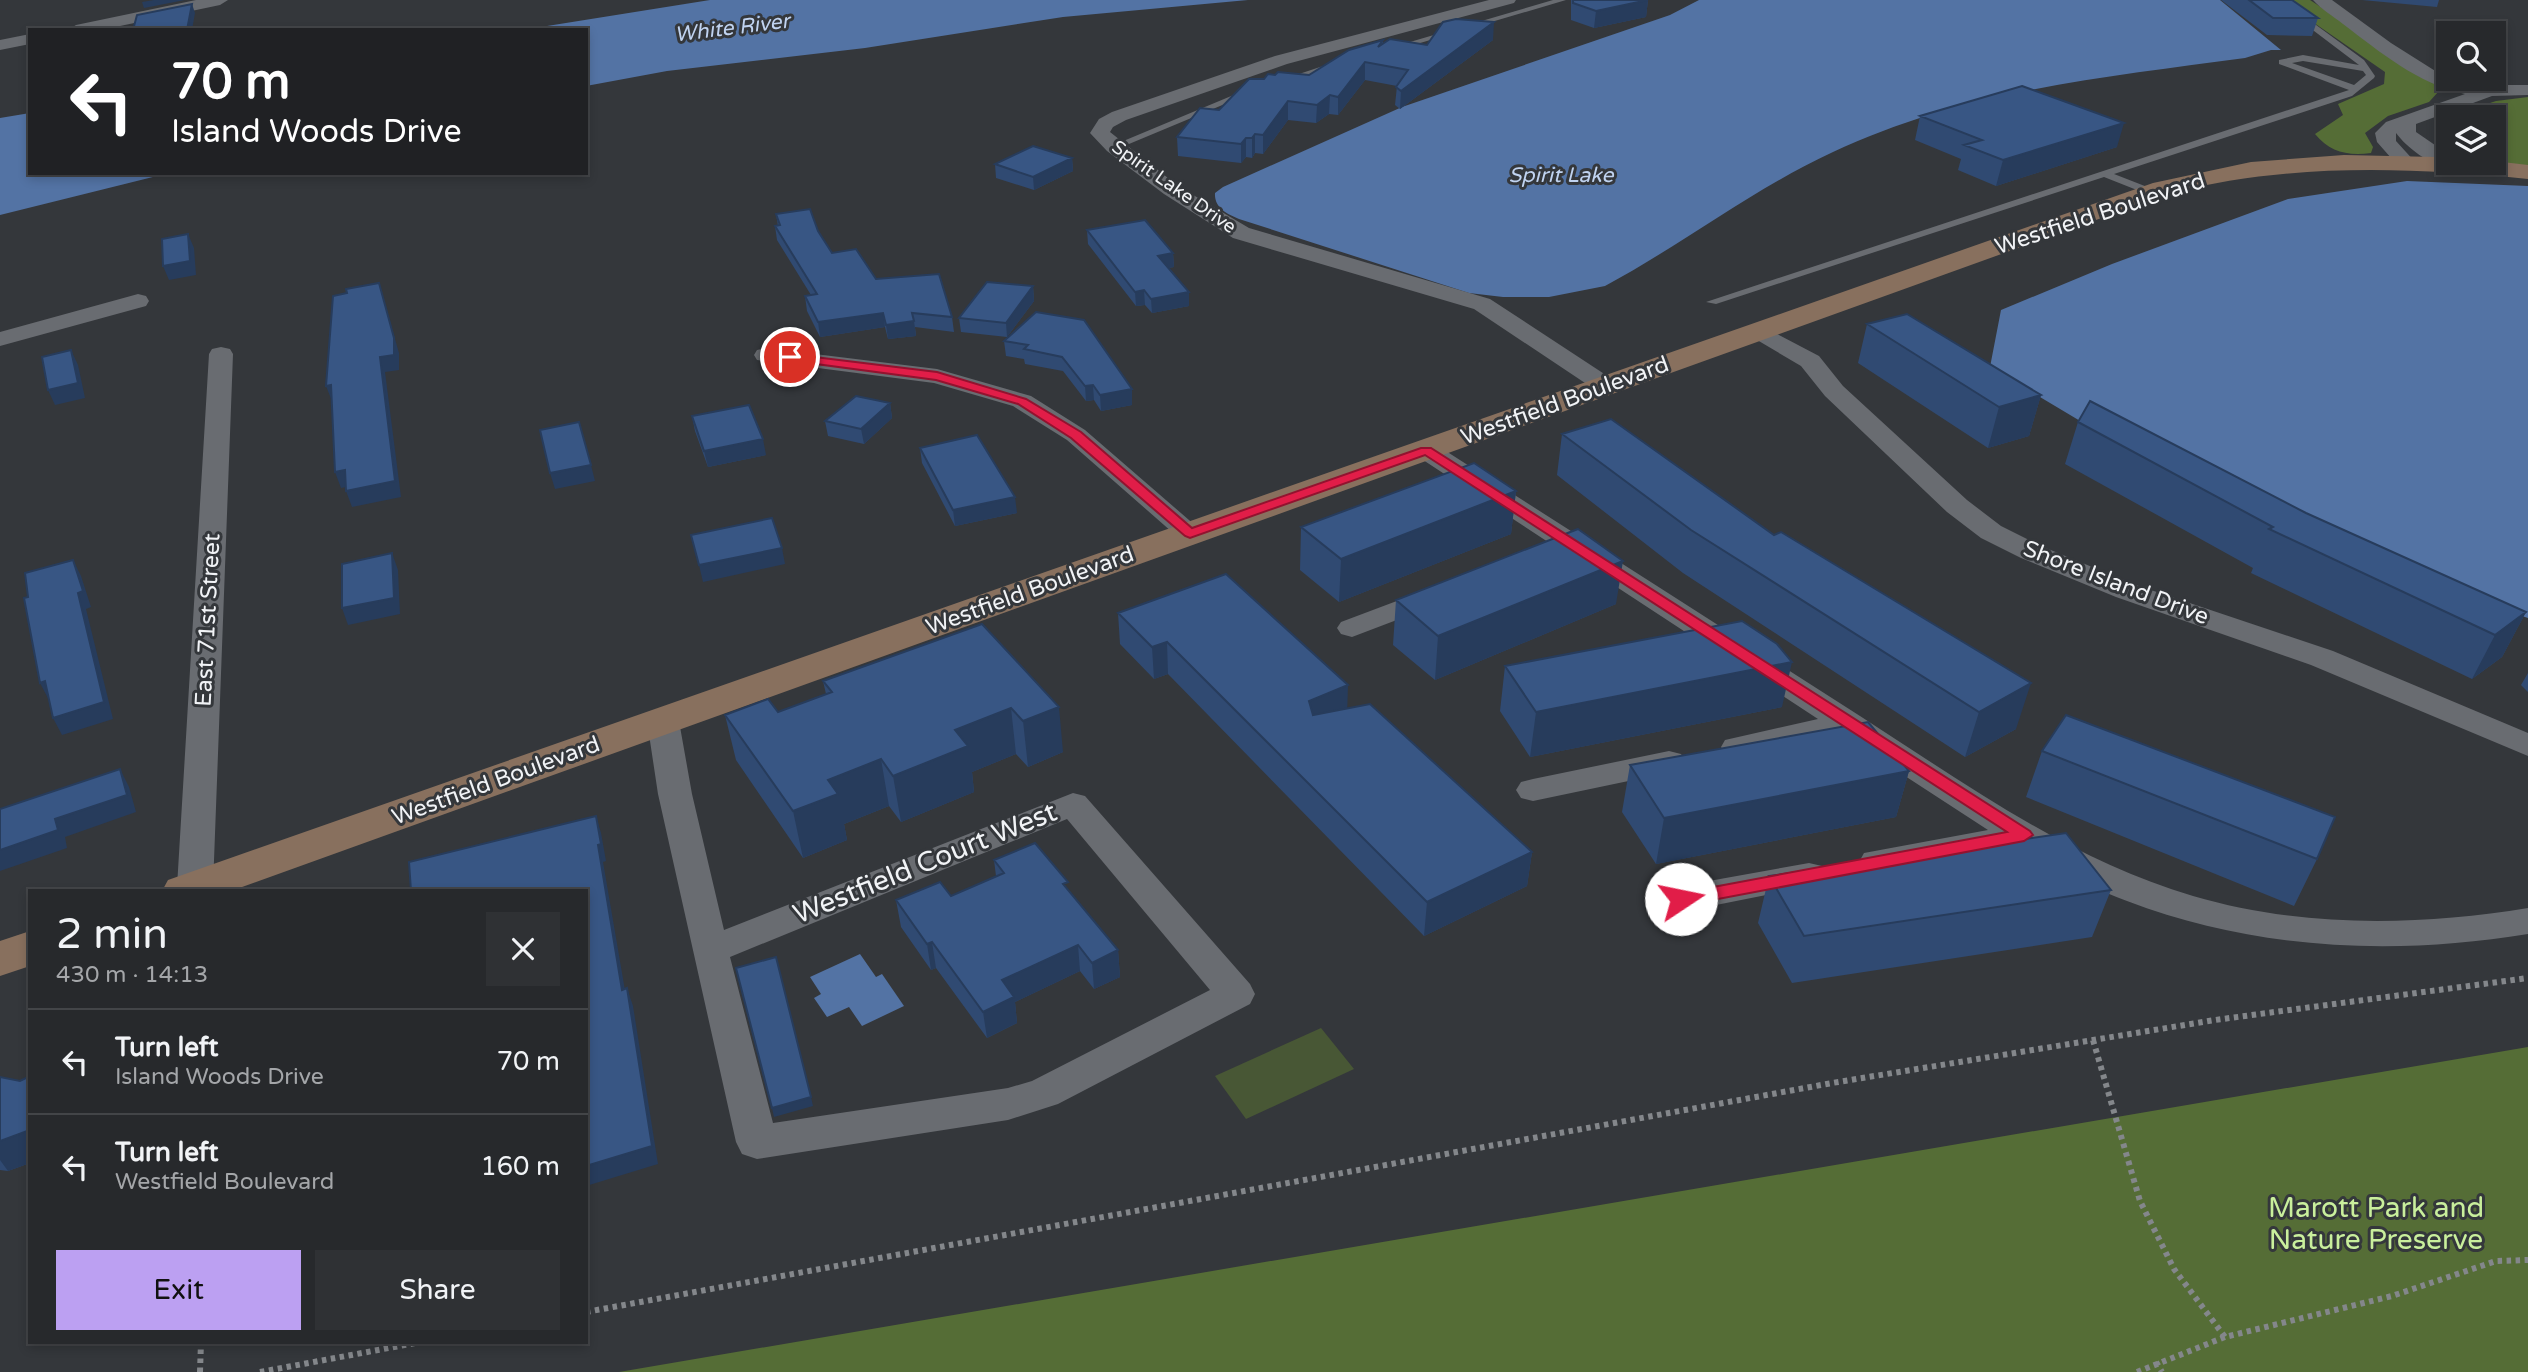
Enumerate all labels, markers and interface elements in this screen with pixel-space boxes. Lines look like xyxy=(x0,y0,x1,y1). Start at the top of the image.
water label: White River xyxy=(673,8,794,47)
map controls xyxy=(2436,21,2506,175)
button: search xyxy=(2436,21,2506,91)
text: 70 m xyxy=(171,53,290,112)
icon: left xyxy=(56,56,147,147)
button: layers xyxy=(2436,105,2506,175)
text: Island Woods Drive xyxy=(171,113,462,151)
street label: Spirit Lake Drive xyxy=(1108,136,1240,238)
water label: Spirit Lake xyxy=(1508,163,1615,188)
street label: Westfield Boulevard xyxy=(1991,167,2209,261)
pin xyxy=(760,327,820,387)
icon: arrive xyxy=(771,338,809,376)
street label: Westfield Boulevard xyxy=(1457,350,1673,452)
street label: East 71st Street xyxy=(189,532,227,707)
street label: Shore Island Drive xyxy=(2019,535,2213,631)
street label: Westfield Boulevard xyxy=(922,540,1138,642)
street label: Westfield Boulevard xyxy=(388,730,604,832)
street label: Westfield Court West xyxy=(788,794,1062,931)
position arrow xyxy=(1644,862,1718,936)
text: 2 min xyxy=(56,909,168,960)
button: close xyxy=(486,912,560,986)
text: 430 m · 14:13 xyxy=(56,961,208,989)
text: Turn left xyxy=(115,1032,218,1063)
icon: left xyxy=(56,1043,94,1081)
text: 70 m xyxy=(497,1046,560,1077)
text: Island Woods Drive xyxy=(115,1063,324,1091)
text: Turn left xyxy=(115,1137,218,1168)
icon: left xyxy=(56,1148,94,1186)
text: 160 m xyxy=(480,1151,560,1182)
text: Westfield Boulevard xyxy=(115,1168,334,1196)
park label: Marott Park and Nature Preserve xyxy=(2268,1191,2484,1257)
button: Exit xyxy=(56,1250,301,1330)
button: Share xyxy=(315,1250,560,1330)

